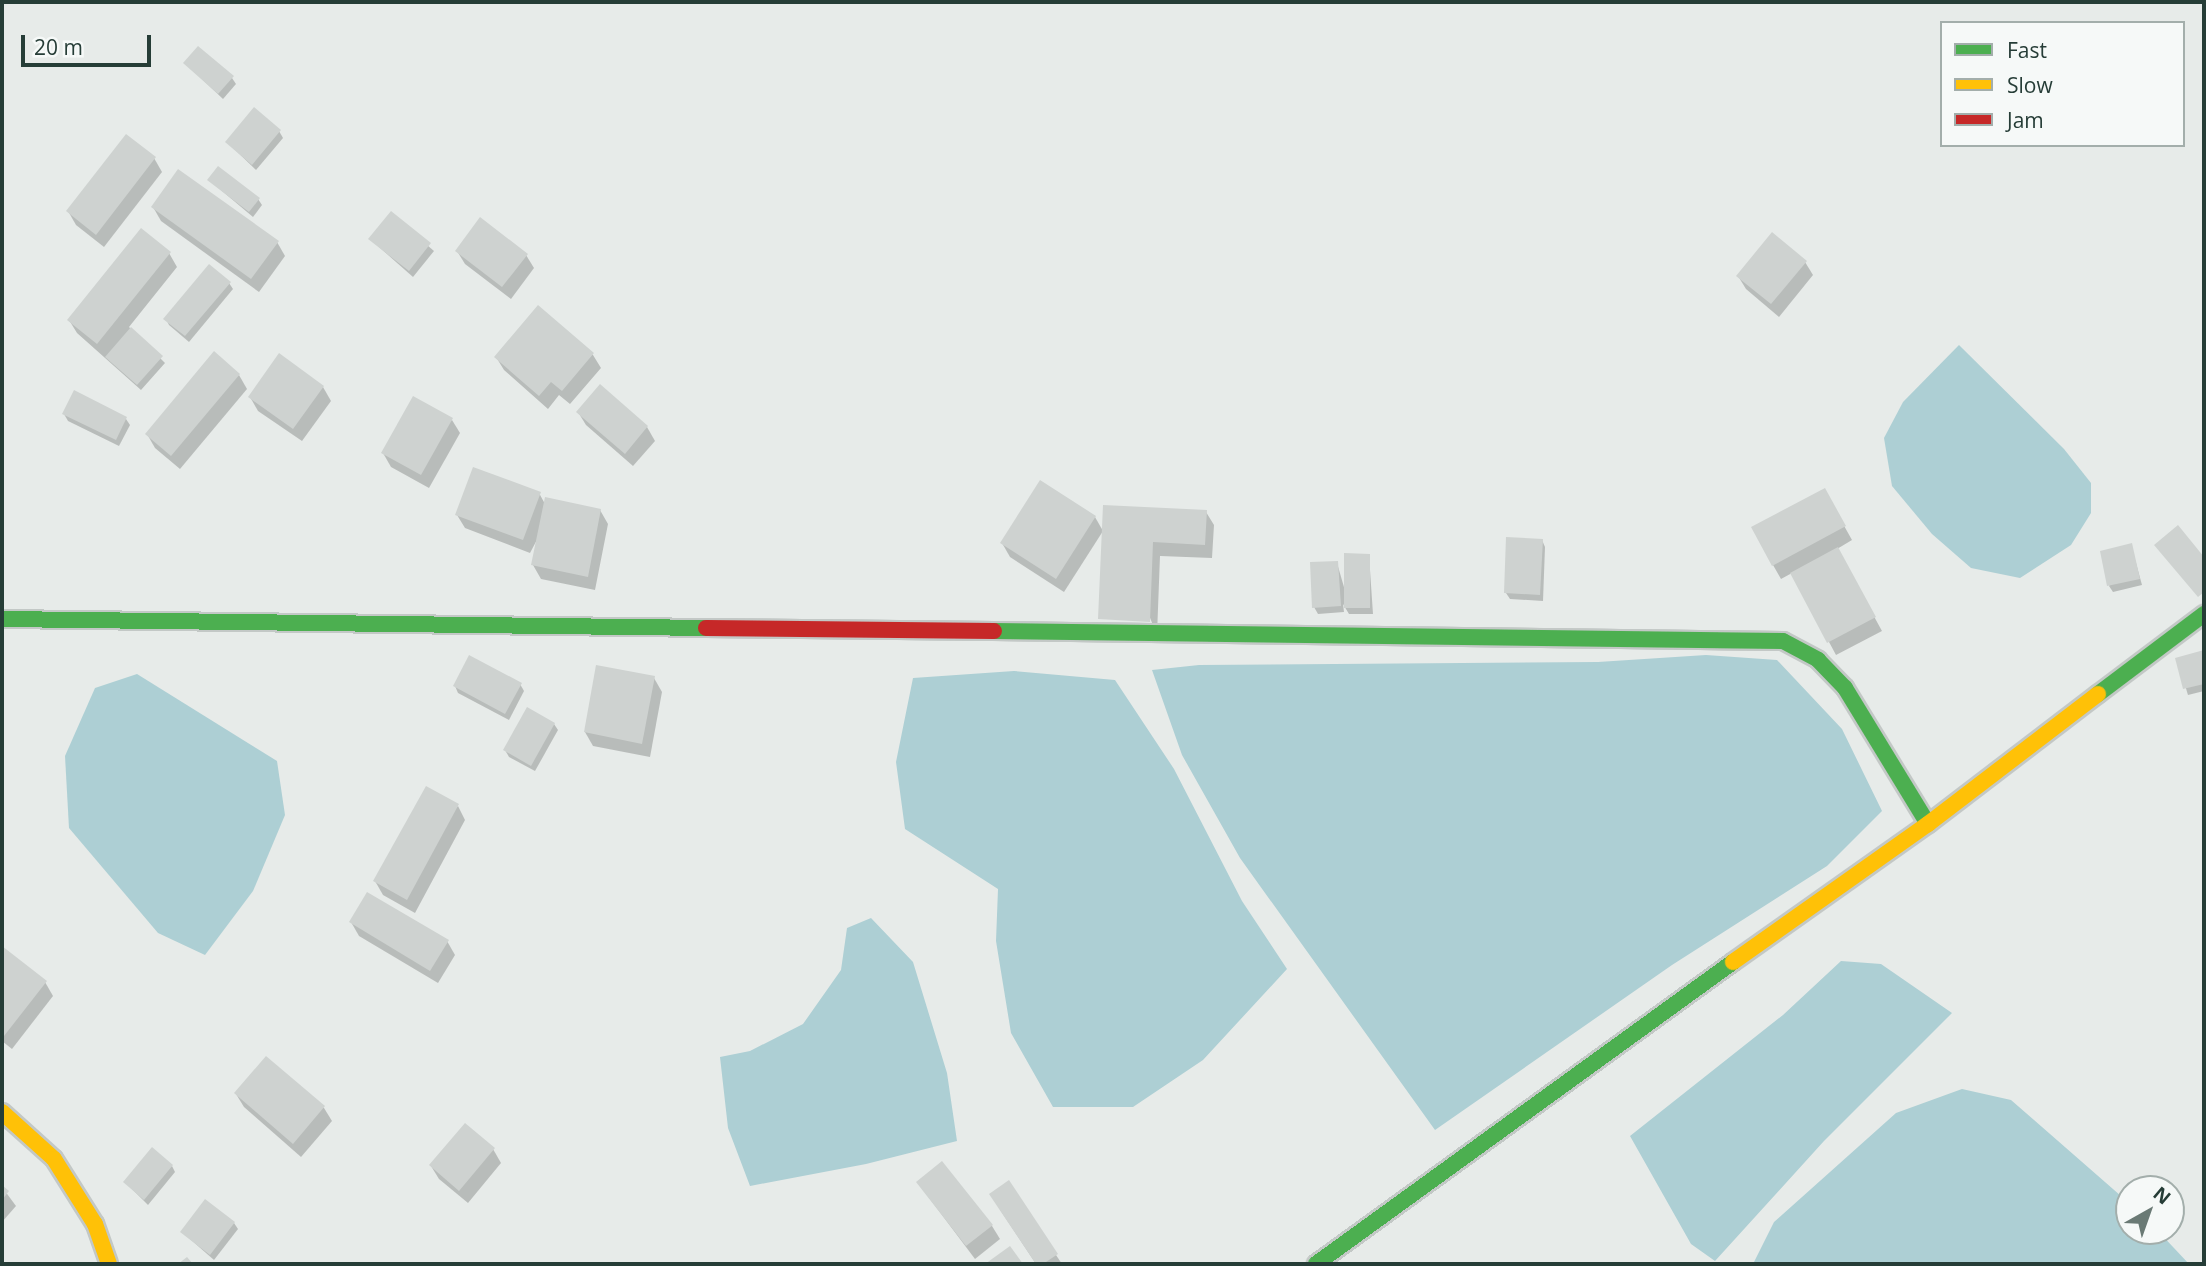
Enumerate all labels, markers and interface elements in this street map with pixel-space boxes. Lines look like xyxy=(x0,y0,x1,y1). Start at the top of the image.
scale bar xyxy=(24,21,154,65)
legend xyxy=(1940,21,2185,147)
text: 20 m xyxy=(34,33,83,61)
text: Fast xyxy=(2007,36,2047,64)
text: Slow xyxy=(2007,71,2053,99)
text: Jam xyxy=(2007,106,2044,134)
north arrow xyxy=(2115,1175,2185,1245)
text: N xyxy=(2148,1181,2176,1210)

